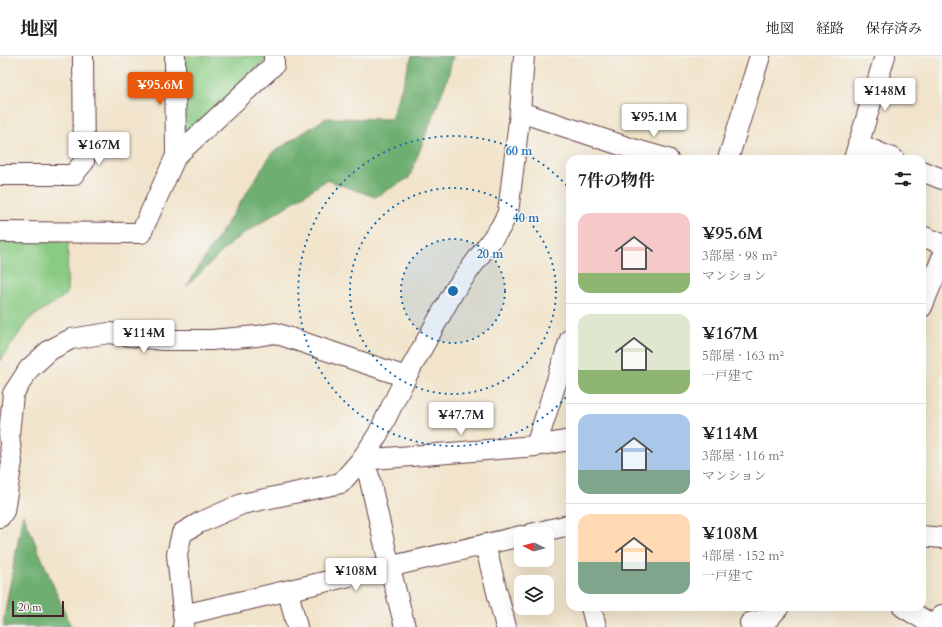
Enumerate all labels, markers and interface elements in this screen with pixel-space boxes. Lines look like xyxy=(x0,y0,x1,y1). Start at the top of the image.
text: 地図 xyxy=(20,16,58,42)
text: 地図 xyxy=(766,19,794,38)
text: 経路 xyxy=(816,19,844,38)
text: 保存済み xyxy=(866,19,922,38)
pin: ¥95.6M xyxy=(127,72,193,106)
text: ¥95.6M xyxy=(137,76,183,94)
pin: ¥148M xyxy=(857,78,913,112)
text: ¥148M xyxy=(864,82,906,100)
pin: ¥95.1M xyxy=(621,104,687,138)
text: ¥95.1M xyxy=(631,108,677,126)
pin: ¥167M xyxy=(71,132,127,166)
text: ¥167M xyxy=(78,136,120,154)
text: 60 m xyxy=(506,143,533,159)
icon: filters xyxy=(892,168,914,190)
text: 7件の物件 xyxy=(578,169,655,192)
text: 40 m xyxy=(513,210,540,226)
text: ¥95.6M xyxy=(702,222,763,245)
icon: home xyxy=(610,229,658,277)
text: 20 m xyxy=(477,246,504,262)
text: 3部屋 · 98 m² xyxy=(702,247,777,265)
text: マンション xyxy=(702,267,766,285)
centre of rings xyxy=(446,284,460,298)
pin: ¥114M xyxy=(116,320,172,354)
text: ¥167M xyxy=(702,322,758,345)
text: ¥114M xyxy=(123,324,165,342)
icon: home xyxy=(610,330,658,378)
text: 5部屋 · 163 m² xyxy=(702,347,784,365)
text: 一戸建て xyxy=(702,367,754,385)
pin: ¥47.7M xyxy=(428,402,494,436)
text: ¥47.7M xyxy=(438,406,484,424)
text: ¥114M xyxy=(702,422,758,445)
icon: home xyxy=(610,430,658,478)
text: 3部屋 · 116 m² xyxy=(702,447,784,465)
text: マンション xyxy=(702,467,766,485)
text: ¥108M xyxy=(702,522,758,545)
north arrow xyxy=(514,527,554,567)
map controls xyxy=(514,527,554,615)
icon: home xyxy=(610,530,658,578)
text: 4部屋 · 152 m² xyxy=(702,547,784,565)
pin: ¥108M xyxy=(328,558,384,592)
text: ¥108M xyxy=(335,562,377,580)
text: 一戸建て xyxy=(702,567,754,585)
button: layers xyxy=(514,575,554,615)
scale bar xyxy=(12,599,64,618)
text: 20 m xyxy=(18,600,42,615)

